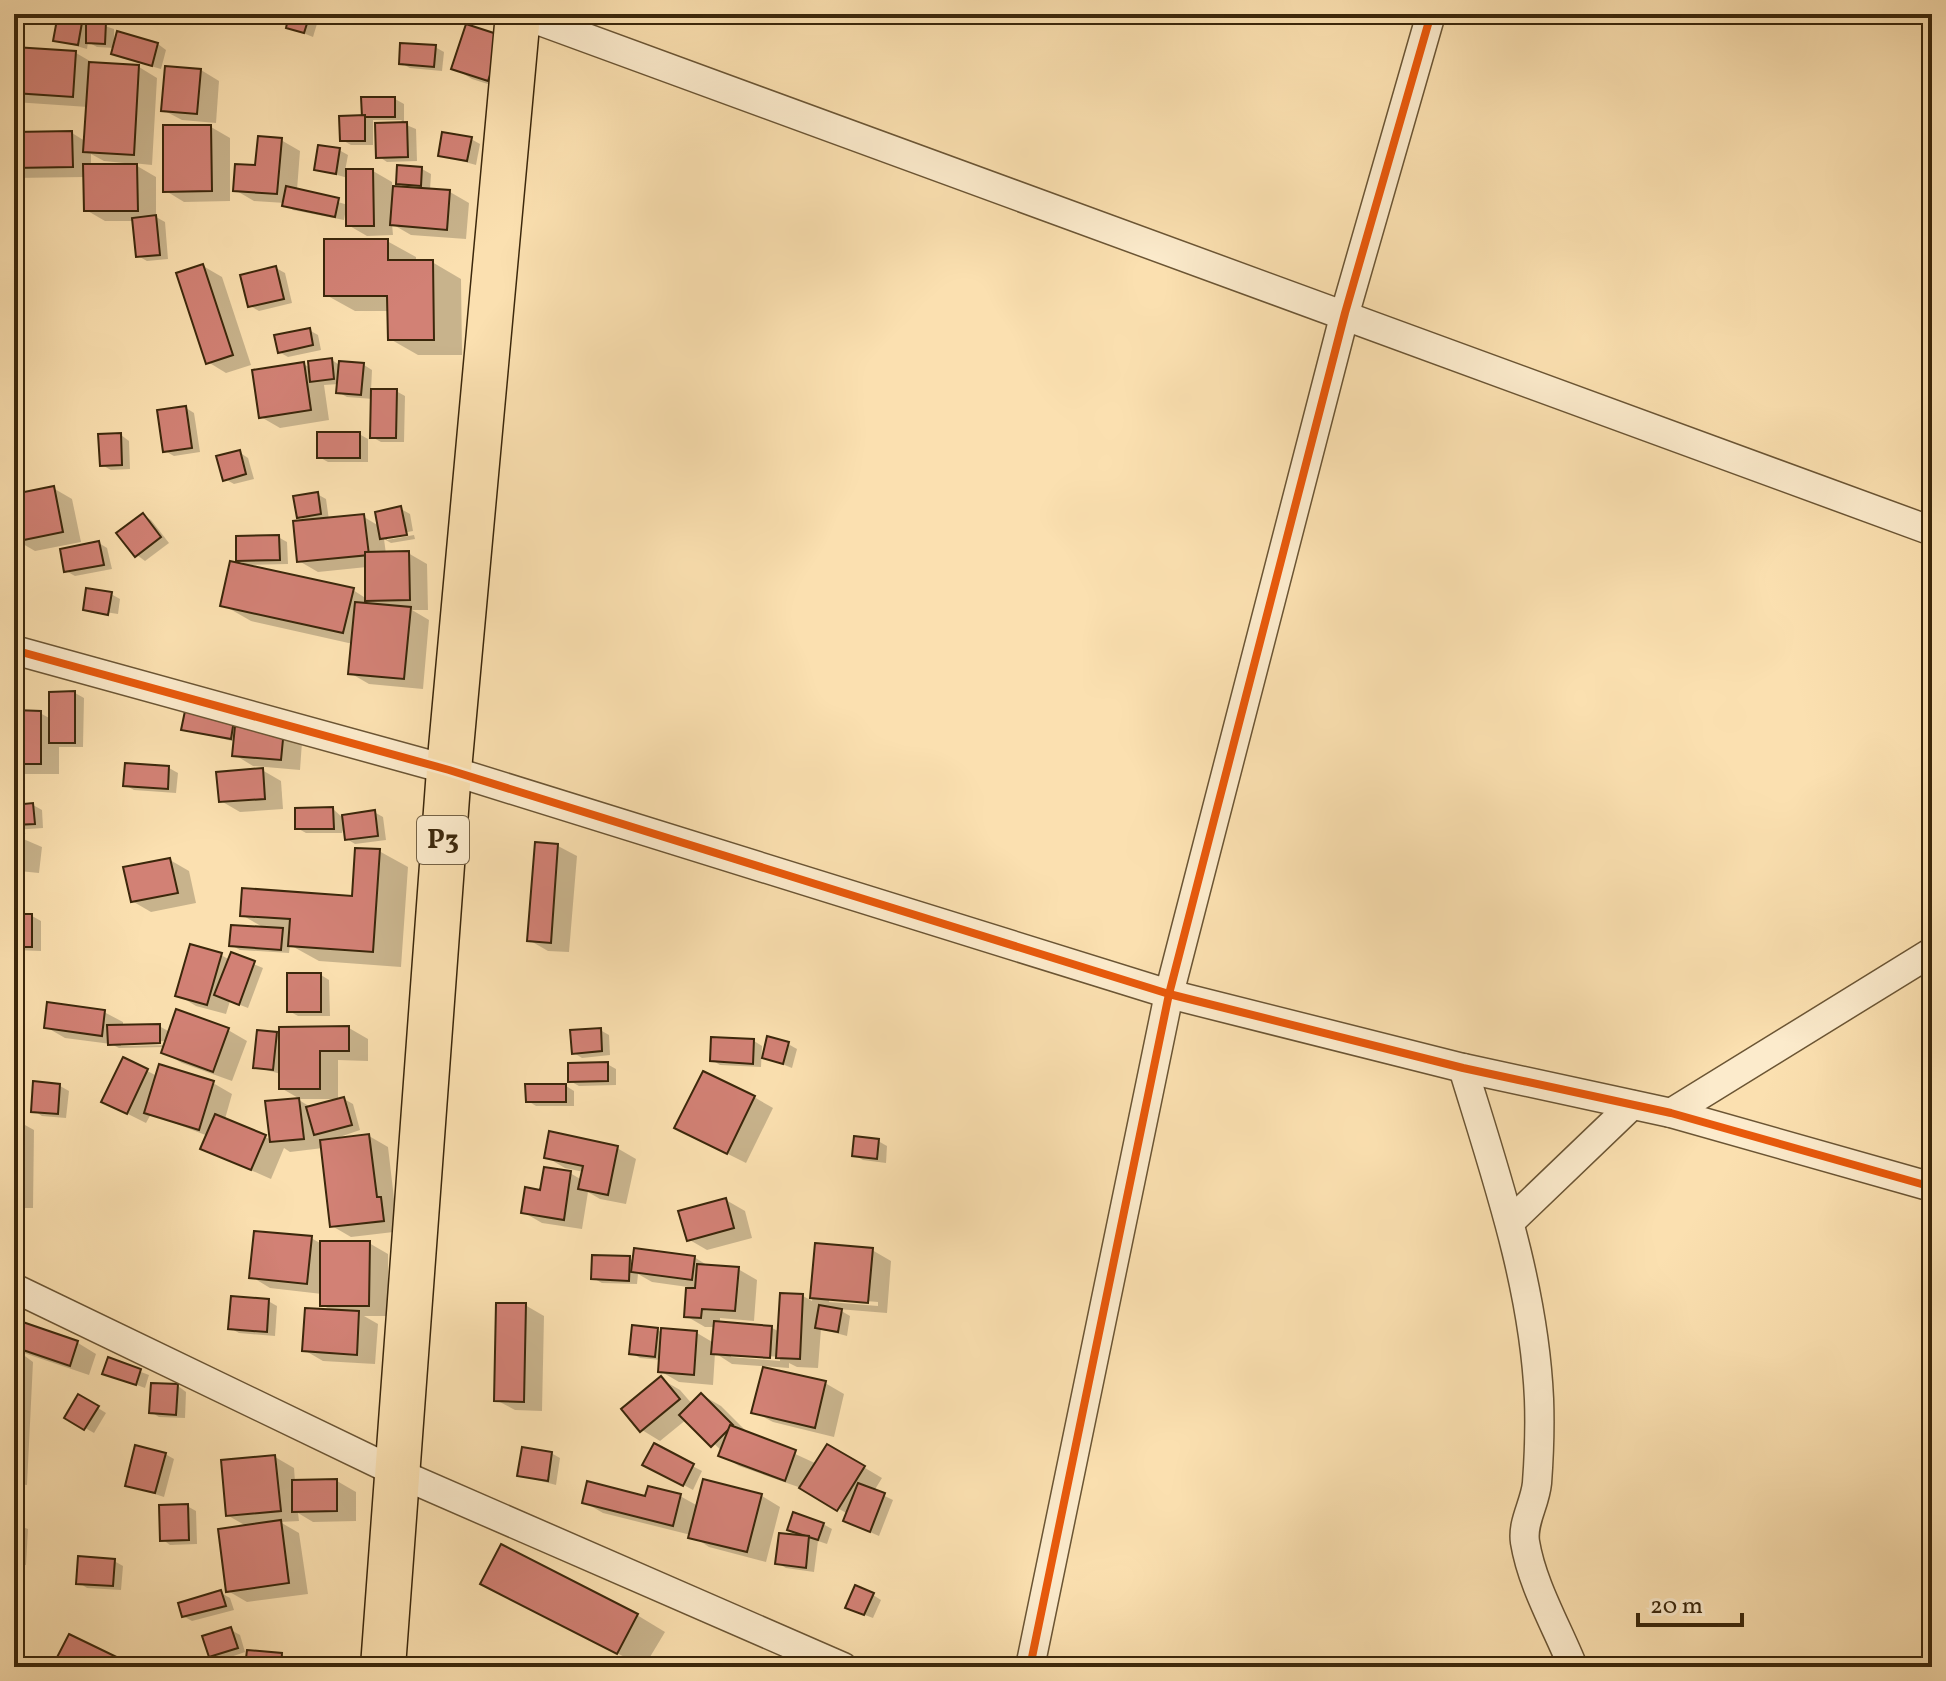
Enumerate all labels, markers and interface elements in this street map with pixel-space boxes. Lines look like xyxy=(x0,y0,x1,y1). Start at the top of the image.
road number: P3 xyxy=(417,816,469,864)
scale bar xyxy=(1638,1577,1742,1627)
text: 20 m xyxy=(1650,1590,1703,1624)

